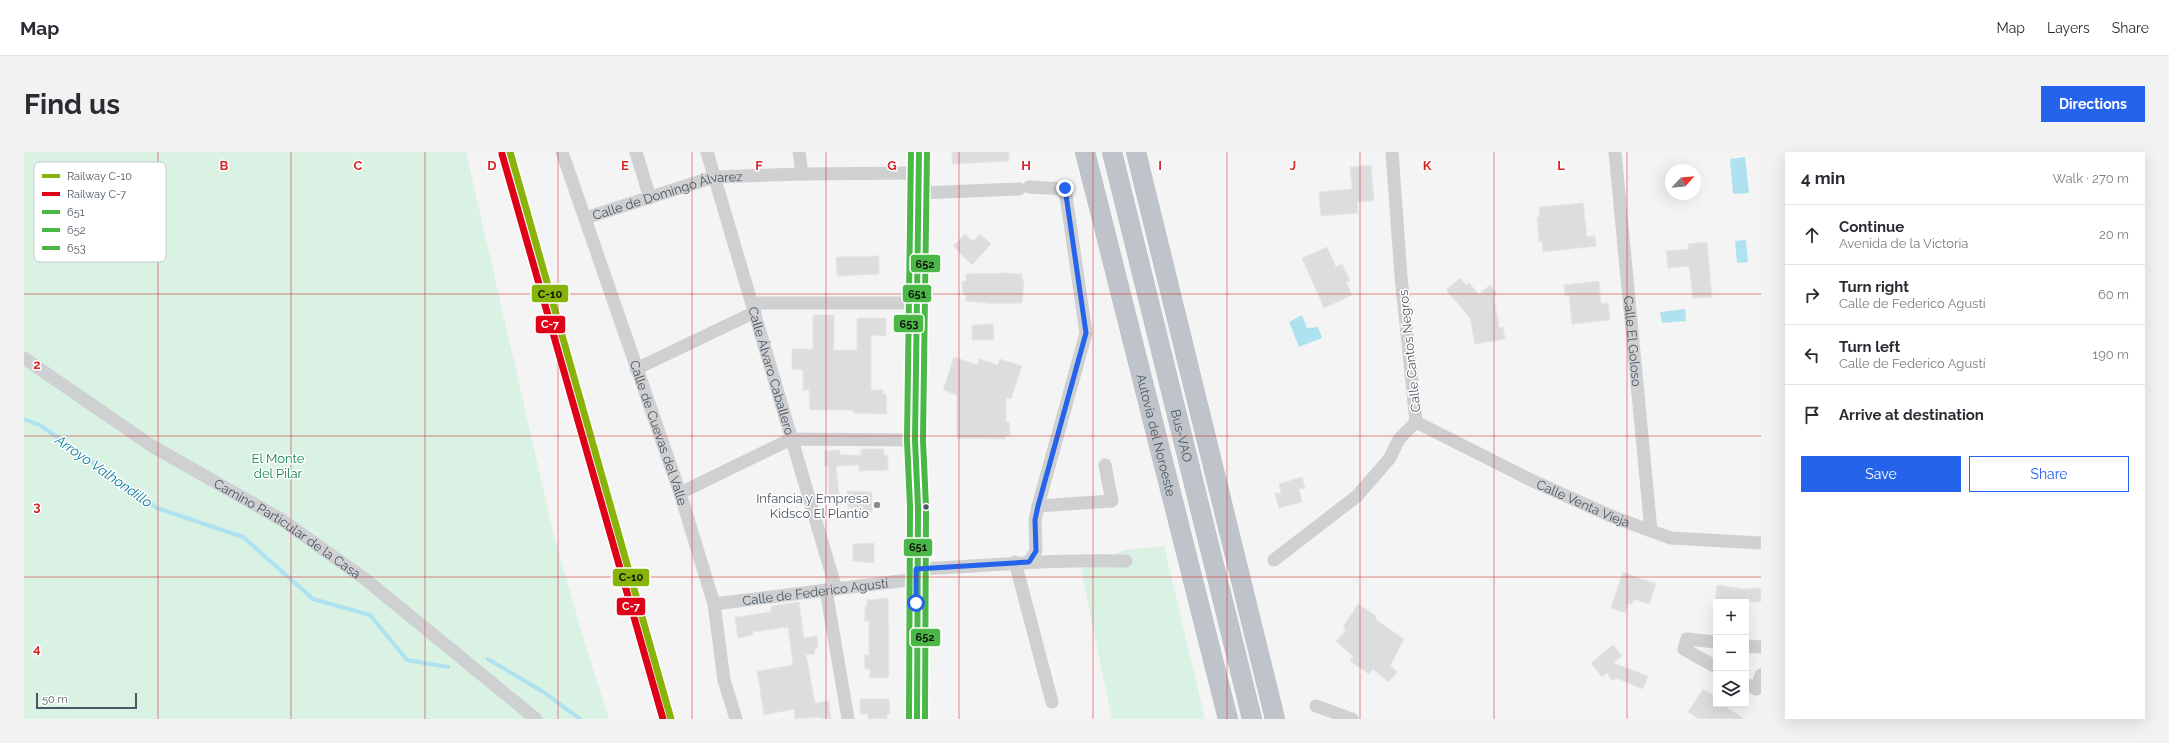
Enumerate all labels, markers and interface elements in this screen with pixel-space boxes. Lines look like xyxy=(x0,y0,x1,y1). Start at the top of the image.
text: Map xyxy=(20,17,59,39)
text: Map xyxy=(1997,20,2025,36)
text: Layers xyxy=(2047,20,2090,36)
text: Share xyxy=(2112,20,2149,36)
button: Directions xyxy=(2041,86,2145,122)
text: Find us xyxy=(24,88,120,121)
text: B xyxy=(220,158,229,173)
text: C xyxy=(354,158,363,173)
text: D xyxy=(487,158,497,173)
text: E xyxy=(621,158,629,173)
text: F xyxy=(755,158,763,173)
text: G xyxy=(887,158,897,173)
text: H xyxy=(1021,158,1031,173)
text: I xyxy=(1158,158,1162,173)
text: J xyxy=(1290,158,1296,173)
text: K xyxy=(1423,158,1432,173)
text: L xyxy=(1557,158,1565,173)
legend xyxy=(34,162,166,262)
north arrow xyxy=(1665,164,1701,200)
text: 4 min xyxy=(1801,168,1845,188)
street label: Calle de Domingo Álvarez xyxy=(591,169,743,223)
text: Railway C-10 xyxy=(67,170,132,183)
text: Walk · 270 m xyxy=(2053,171,2129,186)
route end xyxy=(1056,179,1074,197)
text: Railway C-7 xyxy=(67,188,126,201)
text: 651 xyxy=(67,206,85,219)
text: Continue xyxy=(1839,218,1904,236)
text: 652 xyxy=(67,224,86,237)
icon: ahead xyxy=(1801,224,1823,246)
text: 20 m xyxy=(2099,227,2129,242)
text: Avenida de la Victoria xyxy=(1839,236,1968,251)
text: 653 xyxy=(67,242,86,255)
line badge: 652 xyxy=(910,254,941,273)
text: 652 xyxy=(916,258,934,271)
text: Turn right xyxy=(1839,278,1909,296)
line badge: C-10 xyxy=(531,284,569,303)
line badge: 651 xyxy=(902,284,932,303)
icon: right xyxy=(1801,284,1823,306)
text: 60 m xyxy=(2098,287,2129,302)
text: C-10 xyxy=(538,288,562,301)
text: 651 xyxy=(908,288,927,301)
street label: Calle Cantos Negros xyxy=(1396,289,1423,413)
street label: Calle El Goloso xyxy=(1621,295,1644,387)
text: Calle de Federico Agustí xyxy=(1839,296,1986,311)
street label: Calle Álvaro Caballero xyxy=(745,305,797,437)
line badge: 653 xyxy=(893,314,924,333)
line badge: C-7 xyxy=(535,315,566,334)
text: C-7 xyxy=(541,318,560,331)
text: 653 xyxy=(900,318,918,331)
text: Turn left xyxy=(1839,338,1900,356)
icon: left xyxy=(1801,344,1823,366)
text: 190 m xyxy=(2093,347,2129,362)
text: Calle de Federico Agustí xyxy=(1839,356,1986,371)
text: 2 xyxy=(33,357,41,372)
street label: Calle de Cuevas del Valle xyxy=(627,358,690,508)
street label: Autovía del Noroeste xyxy=(1133,372,1179,499)
icon: arrive xyxy=(1801,404,1823,426)
text: Arrive at destination xyxy=(1839,406,1984,424)
street label: Bus-VAO xyxy=(1168,408,1195,464)
water label: Arroyo Valhondillo xyxy=(52,431,156,510)
park label: El Monte del Pilar xyxy=(252,451,305,481)
button: Save xyxy=(1801,456,1961,492)
button: Share xyxy=(1969,456,2129,492)
street label: Camino Particular de la Casa xyxy=(211,476,364,582)
street label: Calle Venta Vieja xyxy=(1534,477,1632,530)
place label: Infancia y Empresa Kidsco El Plantío xyxy=(756,491,869,521)
text: 3 xyxy=(33,499,41,514)
marker: Infancia y Empresa Kidsco El Plantío xyxy=(872,500,882,510)
unlabelled marker xyxy=(921,502,931,512)
line badge: 651 xyxy=(903,538,933,557)
text: 651 xyxy=(909,541,928,554)
line badge: C-10 xyxy=(612,568,650,587)
text: C-10 xyxy=(619,571,643,584)
street label: Calle de Federico Agustí xyxy=(742,575,889,608)
route start xyxy=(907,594,925,612)
line badge: C-7 xyxy=(616,597,646,616)
map controls xyxy=(1713,599,1749,707)
button: + xyxy=(1713,599,1749,635)
text: C-7 xyxy=(622,600,641,613)
line badge: 652 xyxy=(910,628,941,647)
text: 652 xyxy=(916,631,934,644)
button: − xyxy=(1713,635,1749,671)
text: 4 xyxy=(33,641,41,656)
button: layers xyxy=(1713,671,1749,707)
scale bar xyxy=(36,691,137,710)
text: 50 m xyxy=(42,693,68,706)

